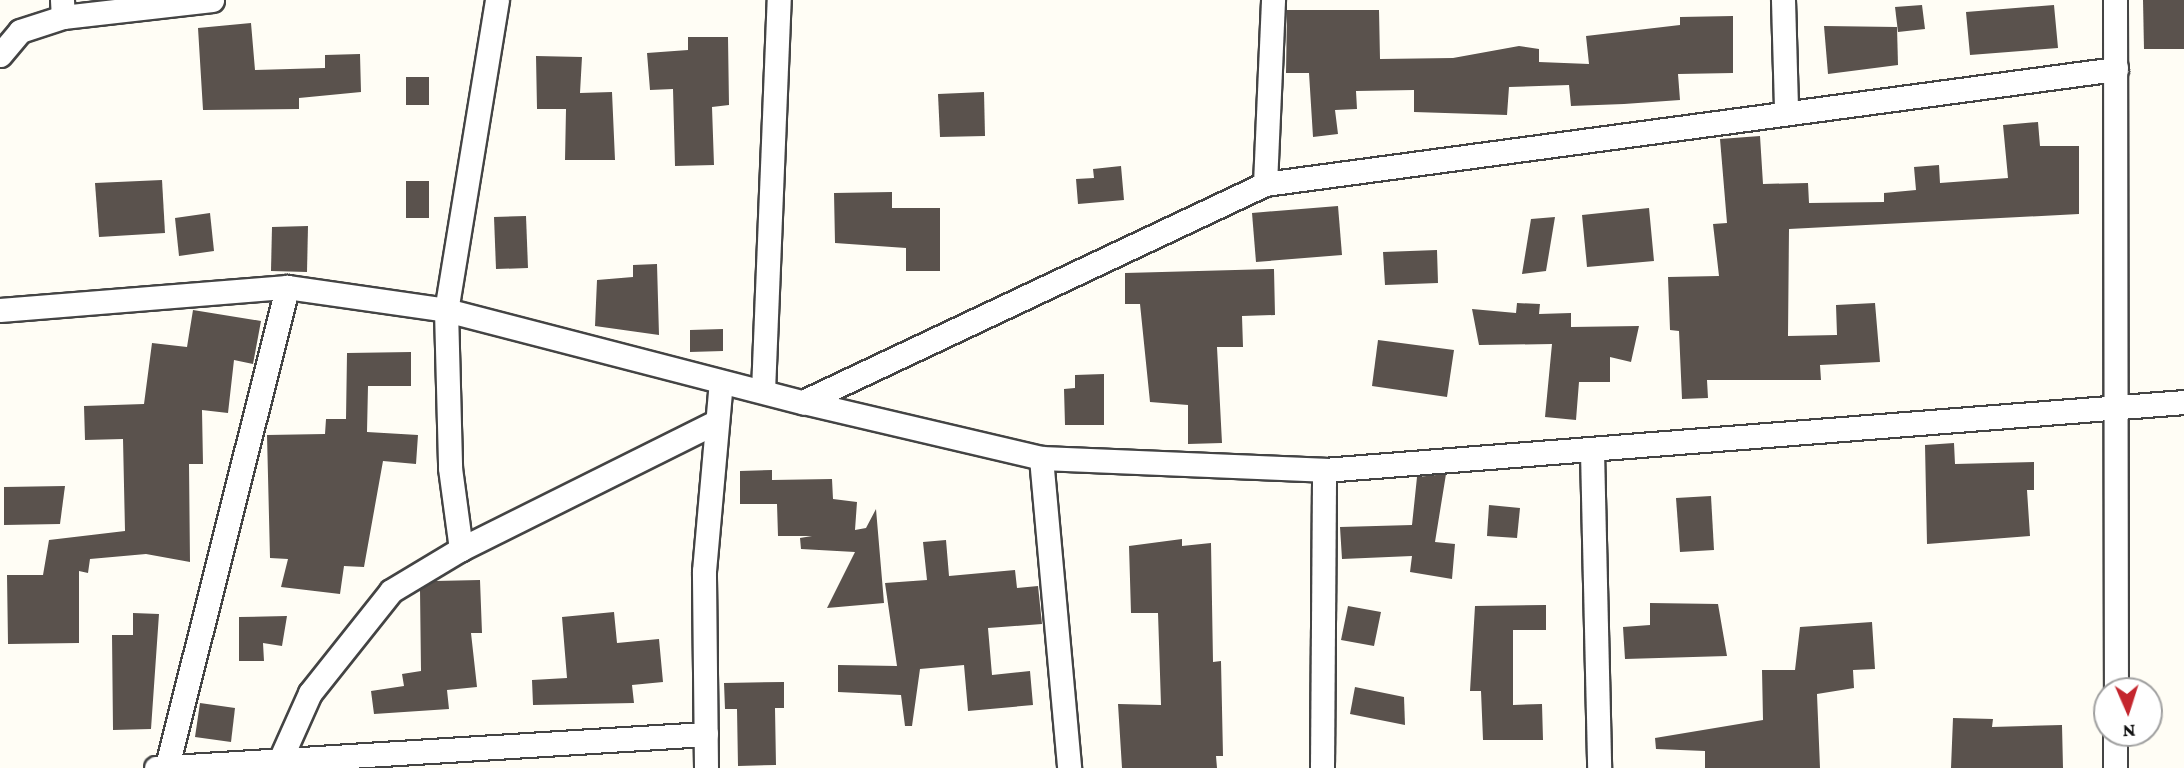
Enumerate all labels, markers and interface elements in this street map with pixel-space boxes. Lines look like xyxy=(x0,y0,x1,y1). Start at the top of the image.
north arrow xyxy=(2093,677,2163,747)
text: N xyxy=(2122,721,2136,742)

